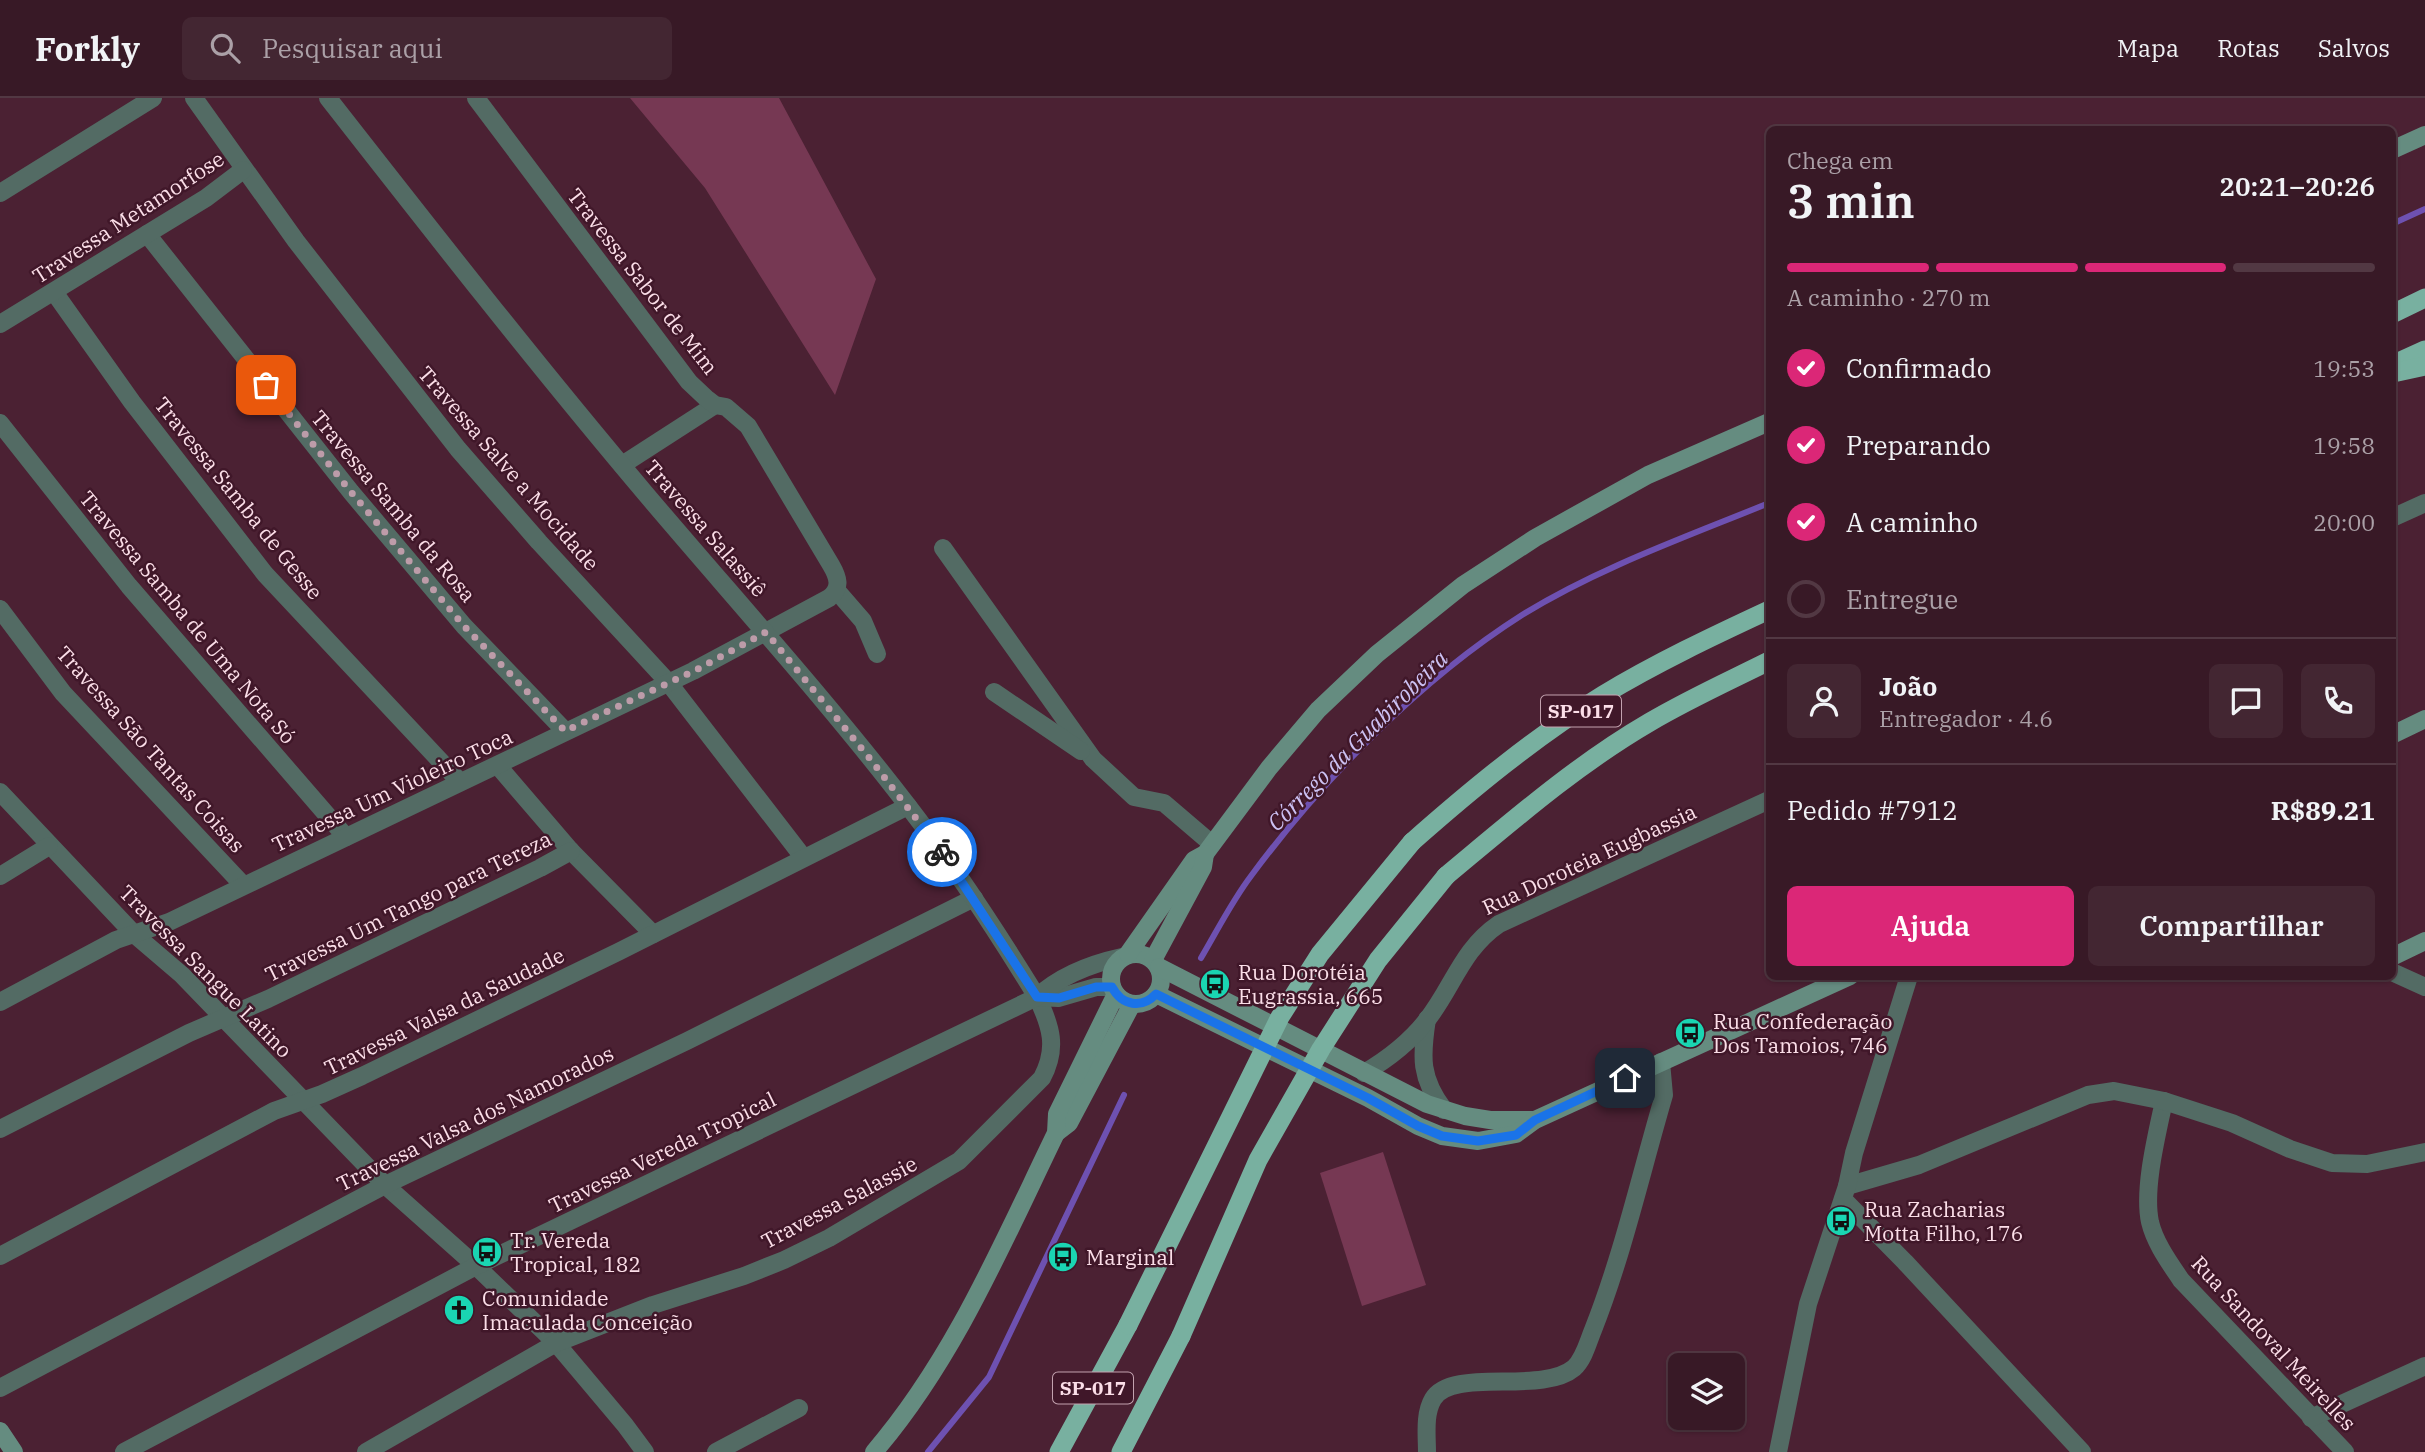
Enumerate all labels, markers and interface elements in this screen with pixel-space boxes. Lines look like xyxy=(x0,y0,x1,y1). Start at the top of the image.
search box xyxy=(182,17,672,80)
text: Forkly xyxy=(35,27,140,70)
icon: search xyxy=(206,29,244,67)
text: Pesquisar aqui xyxy=(262,31,443,65)
text: Mapa xyxy=(2117,32,2179,64)
text: Rotas xyxy=(2217,32,2280,64)
text: Salvos xyxy=(2318,32,2390,64)
street label: Travessa Metamorfose xyxy=(27,144,229,290)
text: Chega em xyxy=(1787,145,1893,175)
text: 20:21–20:26 xyxy=(2219,169,2375,203)
text: 3 min xyxy=(1787,171,1915,231)
street label: Travessa Sabor de Mim xyxy=(561,182,725,380)
text: A caminho · 270 m xyxy=(1787,282,1990,312)
icon: check xyxy=(1787,349,1825,387)
text: Confirmado xyxy=(1846,351,1991,385)
text: 19:53 xyxy=(2313,353,2375,383)
pin xyxy=(236,355,296,415)
street label: Travessa Salve a Mocidade xyxy=(412,360,606,576)
icon: bag xyxy=(247,366,285,404)
street label: Travessa Samba de Gesse xyxy=(149,391,329,605)
street label: Travessa Samba da Rosa xyxy=(305,404,483,608)
icon: check xyxy=(1787,426,1825,464)
text: Preparando xyxy=(1846,428,1991,462)
text: 19:58 xyxy=(2313,430,2375,460)
street label: Travessa Salassiê xyxy=(639,454,773,602)
street label: Travessa Samba de Uma Nota Só xyxy=(74,484,302,750)
icon: check xyxy=(1787,503,1825,541)
text: A caminho xyxy=(1846,505,1978,539)
text: 20:00 xyxy=(2313,507,2375,537)
text: Entregue xyxy=(1846,582,1958,616)
street label: Travessa São Tantas Coisas xyxy=(51,640,251,858)
water label: Córrego da Guabirobeira xyxy=(1260,643,1454,837)
button: person xyxy=(1787,664,1861,738)
button: chat xyxy=(2209,664,2283,738)
button: phone xyxy=(2301,664,2375,738)
text: João xyxy=(1879,669,1937,703)
road number: SP-017 xyxy=(1541,696,1621,726)
text: Entregador · 4.6 xyxy=(1879,703,2053,733)
street label: Travessa Um Violeiro Toca xyxy=(267,722,517,858)
text: Pedido #7912 xyxy=(1787,793,1958,827)
text: R$89.21 xyxy=(2271,793,2375,827)
street label: Rua Doroteia Eugbassia xyxy=(1477,797,1701,921)
courier xyxy=(907,817,977,887)
street label: Travessa Um Tango para Tereza xyxy=(260,824,556,988)
icon: bike xyxy=(923,833,961,871)
street label: Travessa Sangue Latino xyxy=(113,878,299,1064)
button: Ajuda xyxy=(1787,886,2074,966)
button: Compartilhar xyxy=(2088,886,2375,966)
street label: Travessa Valsa da Saudade xyxy=(319,941,569,1081)
place label: Rua Dorotéia Eugrassia, 665 xyxy=(1238,958,1383,1010)
bus stop icon: Rua Dorotéia Eugrassia, 665 xyxy=(1198,967,1232,1001)
place label: Rua Confederação Dos Tamoios, 746 xyxy=(1713,1007,1892,1059)
bus stop icon: Rua Confederação Dos Tamoios, 746 xyxy=(1673,1016,1707,1050)
street label: Travessa Valsa dos Namorados xyxy=(332,1039,618,1197)
pin xyxy=(1595,1048,1655,1108)
icon: home xyxy=(1606,1059,1644,1097)
street label: Travessa Vereda Tropical xyxy=(544,1085,780,1219)
street label: Travessa Salassie xyxy=(756,1149,922,1255)
place label: Rua Zacharias Motta Filho, 176 xyxy=(1864,1195,2023,1247)
bus stop icon: Rua Zacharias Motta Filho, 176 xyxy=(1824,1204,1858,1238)
place label: Tr. Vereda Tropical, 182 xyxy=(510,1226,641,1278)
bus stop icon: Tr. Vereda Tropical, 182 xyxy=(470,1235,504,1269)
bus stop icon: Marginal xyxy=(1046,1240,1080,1274)
place label: Marginal xyxy=(1086,1243,1174,1271)
street label: Rua Sandoval Meirelles xyxy=(2186,1250,2362,1436)
place label: Comunidade Imaculada Conceição xyxy=(482,1284,693,1336)
church icon: Comunidade Imaculada Conceição xyxy=(442,1293,476,1327)
map controls xyxy=(1668,1353,1745,1430)
button: layers xyxy=(1668,1353,1745,1430)
road number: SP-017 xyxy=(1053,1372,1133,1404)

